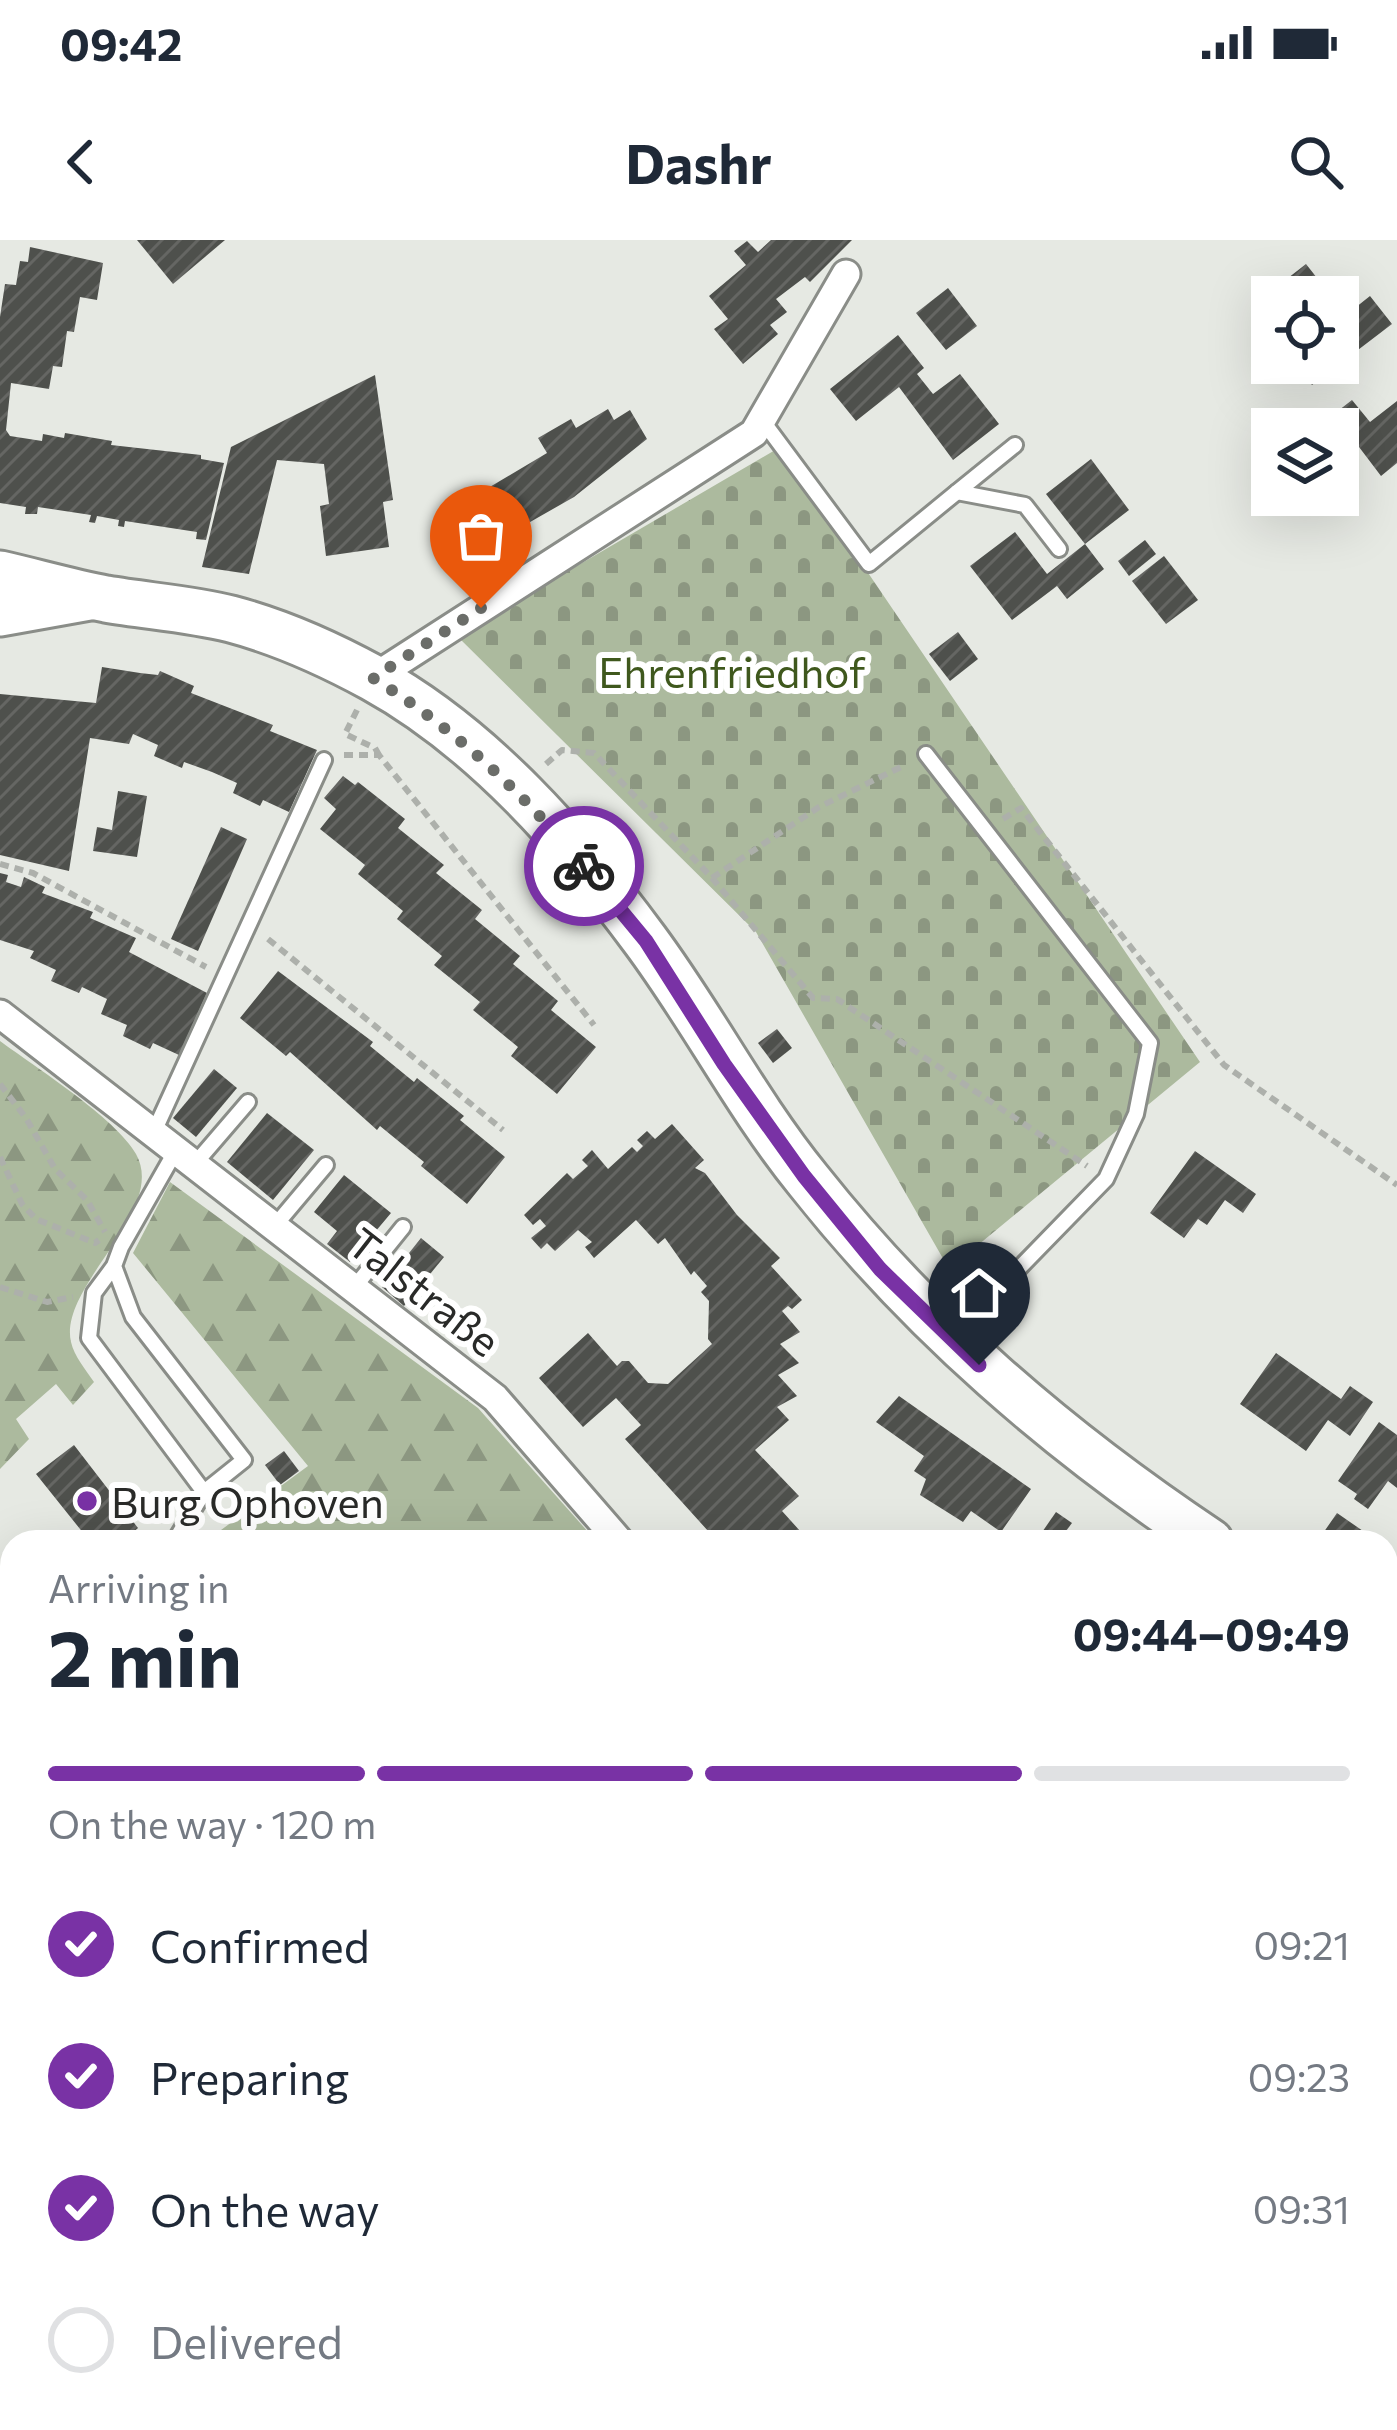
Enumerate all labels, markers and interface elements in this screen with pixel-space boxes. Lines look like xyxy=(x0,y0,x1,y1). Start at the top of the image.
text: 09:42 xyxy=(60,15,182,70)
icon: back xyxy=(48,129,114,195)
text: Dashr xyxy=(625,129,772,195)
icon: search xyxy=(1283,129,1349,195)
map controls xyxy=(1251,276,1359,516)
button: locate xyxy=(1251,276,1359,384)
button: layers xyxy=(1251,408,1359,516)
pin xyxy=(430,485,532,608)
icon: bag xyxy=(448,503,514,569)
park label: Ehrenfriedhof xyxy=(598,645,866,697)
courier xyxy=(524,806,644,926)
icon: bike xyxy=(551,833,617,899)
street label: Talstraße xyxy=(339,1216,511,1366)
pin xyxy=(928,1242,1030,1365)
icon: home xyxy=(946,1260,1012,1326)
place label: Burg Ophoven xyxy=(111,1475,384,1527)
marker: Burg Ophoven xyxy=(74,1488,100,1514)
text: Arriving in xyxy=(48,1563,229,1611)
text: 09:44–09:49 xyxy=(1073,1605,1350,1660)
text: 2 min xyxy=(48,1608,242,1703)
text: On the way · 120 m xyxy=(48,1799,376,1847)
icon: check xyxy=(48,1911,114,1977)
text: Confirmed xyxy=(150,1917,370,1972)
text: 09:21 xyxy=(1253,1920,1350,1968)
icon: check xyxy=(48,2043,114,2109)
text: Preparing xyxy=(150,2049,349,2104)
text: 09:23 xyxy=(1248,2052,1350,2100)
icon: check xyxy=(48,2175,114,2241)
text: On the way xyxy=(150,2181,380,2236)
text: 09:31 xyxy=(1253,2184,1350,2232)
text: Delivered xyxy=(150,2313,343,2368)

